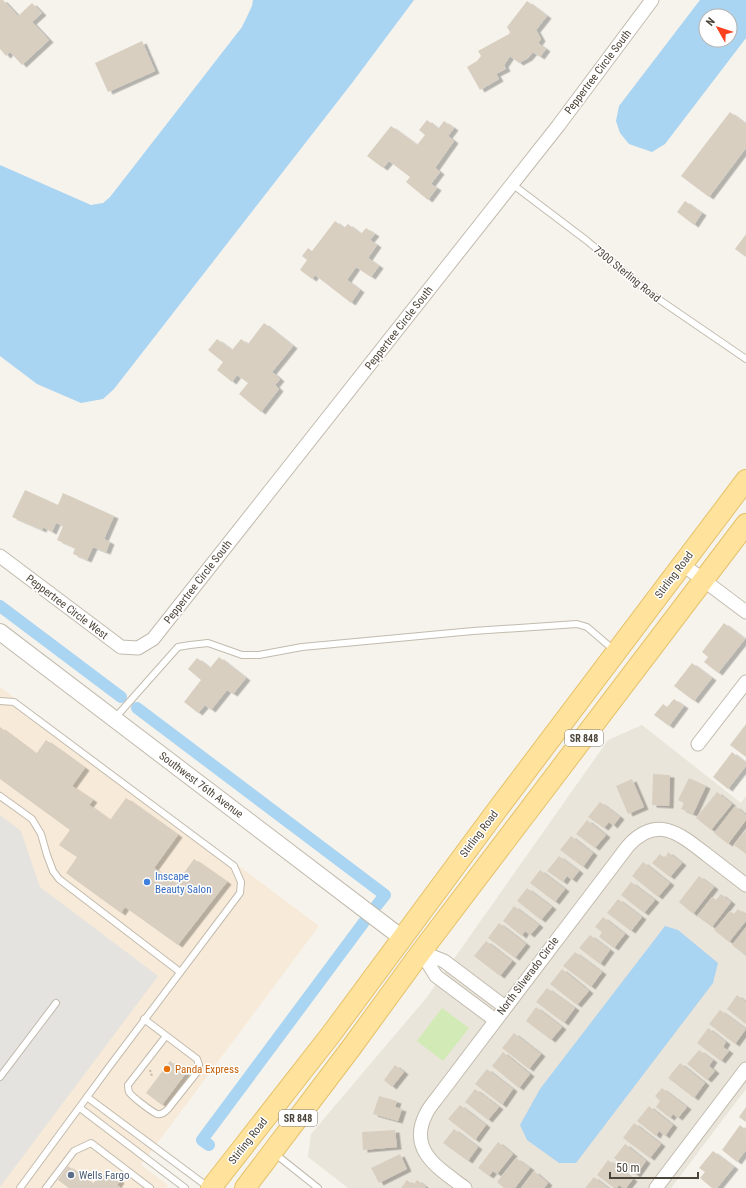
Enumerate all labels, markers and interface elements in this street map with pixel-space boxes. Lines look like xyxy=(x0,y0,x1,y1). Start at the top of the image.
north arrow xyxy=(698,8,738,48)
text: N xyxy=(703,15,718,29)
street label: Peppertree Circle South xyxy=(562,27,634,117)
street label: 7300 Sterling Road xyxy=(591,243,663,305)
street label: Peppertree Circle South xyxy=(362,284,436,372)
street label: Peppertree Circle South xyxy=(161,538,235,626)
street label: Stirling Road xyxy=(652,549,696,601)
street label: Peppertree Circle West xyxy=(24,572,110,642)
road number: SR 848 xyxy=(565,730,603,746)
street label: Southwest 76th Avenue xyxy=(156,749,246,821)
street label: Stirling Road xyxy=(457,808,501,860)
place label: Inscape Beauty Salon xyxy=(155,870,211,896)
marker: Inscape Beauty Salon xyxy=(142,877,152,887)
street label: North Silverado Circle xyxy=(494,934,562,1018)
place label: Panda Express xyxy=(175,1063,239,1076)
marker: Panda Express xyxy=(162,1064,172,1074)
road number: SR 848 xyxy=(279,1110,317,1126)
street label: Stirling Road xyxy=(226,1115,270,1167)
scale bar xyxy=(610,1154,698,1180)
text: 50 m xyxy=(616,1161,640,1175)
place label: Wells Fargo xyxy=(79,1169,130,1182)
marker: Wells Fargo xyxy=(66,1170,76,1180)

